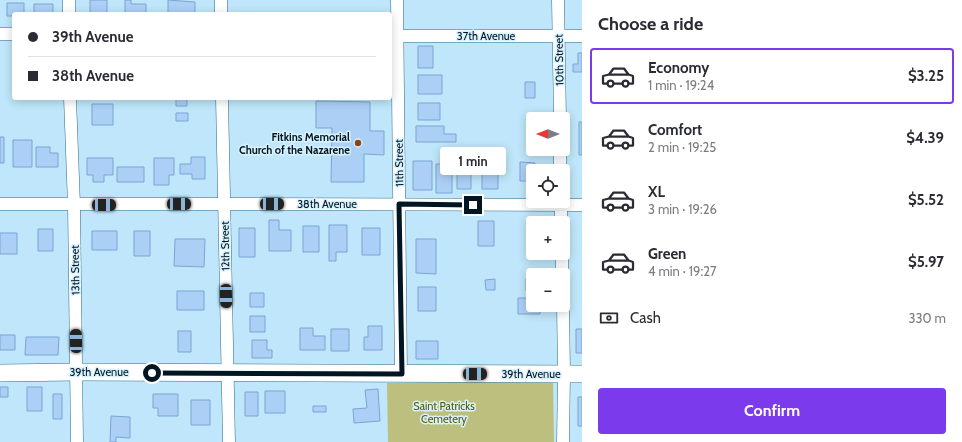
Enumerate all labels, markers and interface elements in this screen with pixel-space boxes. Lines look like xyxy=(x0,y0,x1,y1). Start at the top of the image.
text: Choose a ride xyxy=(598,13,703,35)
text: 39th Avenue xyxy=(52,28,133,46)
street label: 37th Avenue xyxy=(457,29,516,43)
street label: 10th Street xyxy=(552,34,566,86)
icon: car xyxy=(600,58,636,94)
text: Economy xyxy=(648,59,709,77)
text: 38th Avenue xyxy=(52,67,134,85)
text: $3.25 xyxy=(908,67,944,85)
text: 1 min · 19:24 xyxy=(648,77,714,93)
north arrow xyxy=(526,112,570,156)
map controls xyxy=(526,112,570,312)
icon: car xyxy=(600,120,636,156)
text: Comfort xyxy=(648,121,702,139)
text: $4.39 xyxy=(906,129,944,147)
place label: Fitkins Memorial Church of the Nazarene xyxy=(239,130,350,157)
marker: Fitkins Memorial Church of the Nazarene xyxy=(353,138,363,148)
street label: 11th Street xyxy=(392,139,406,187)
text: 2 min · 19:25 xyxy=(648,139,716,155)
callout: 1 min xyxy=(440,147,506,175)
text: 1 min xyxy=(458,153,488,169)
button: locate xyxy=(526,164,570,208)
icon: car xyxy=(600,182,636,218)
text: XL xyxy=(648,183,665,201)
text: $5.52 xyxy=(908,191,944,209)
route end xyxy=(464,196,482,214)
street label: 38th Avenue xyxy=(297,197,357,211)
car xyxy=(167,198,191,210)
car xyxy=(260,198,284,210)
car xyxy=(92,199,116,211)
text: 3 min · 19:26 xyxy=(648,201,717,217)
button: + xyxy=(526,216,570,260)
street label: 12th Street xyxy=(218,221,232,271)
icon: car xyxy=(600,244,636,280)
street label: 13th Street xyxy=(68,245,82,295)
text: Green xyxy=(648,245,686,263)
text: $5.97 xyxy=(908,253,944,271)
text: 4 min · 19:27 xyxy=(648,263,716,279)
button: − xyxy=(526,268,570,312)
car xyxy=(220,284,232,308)
icon: cash xyxy=(598,307,620,329)
text: Cash xyxy=(630,309,661,327)
text: 330 m xyxy=(909,310,946,326)
car xyxy=(70,329,82,353)
route start xyxy=(143,364,161,382)
street label: 39th Avenue xyxy=(69,365,129,379)
street label: 39th Avenue xyxy=(501,367,561,381)
car xyxy=(463,368,487,380)
button: Confirm xyxy=(598,388,946,434)
park label: Saint Patricks Cemetery xyxy=(413,399,475,426)

